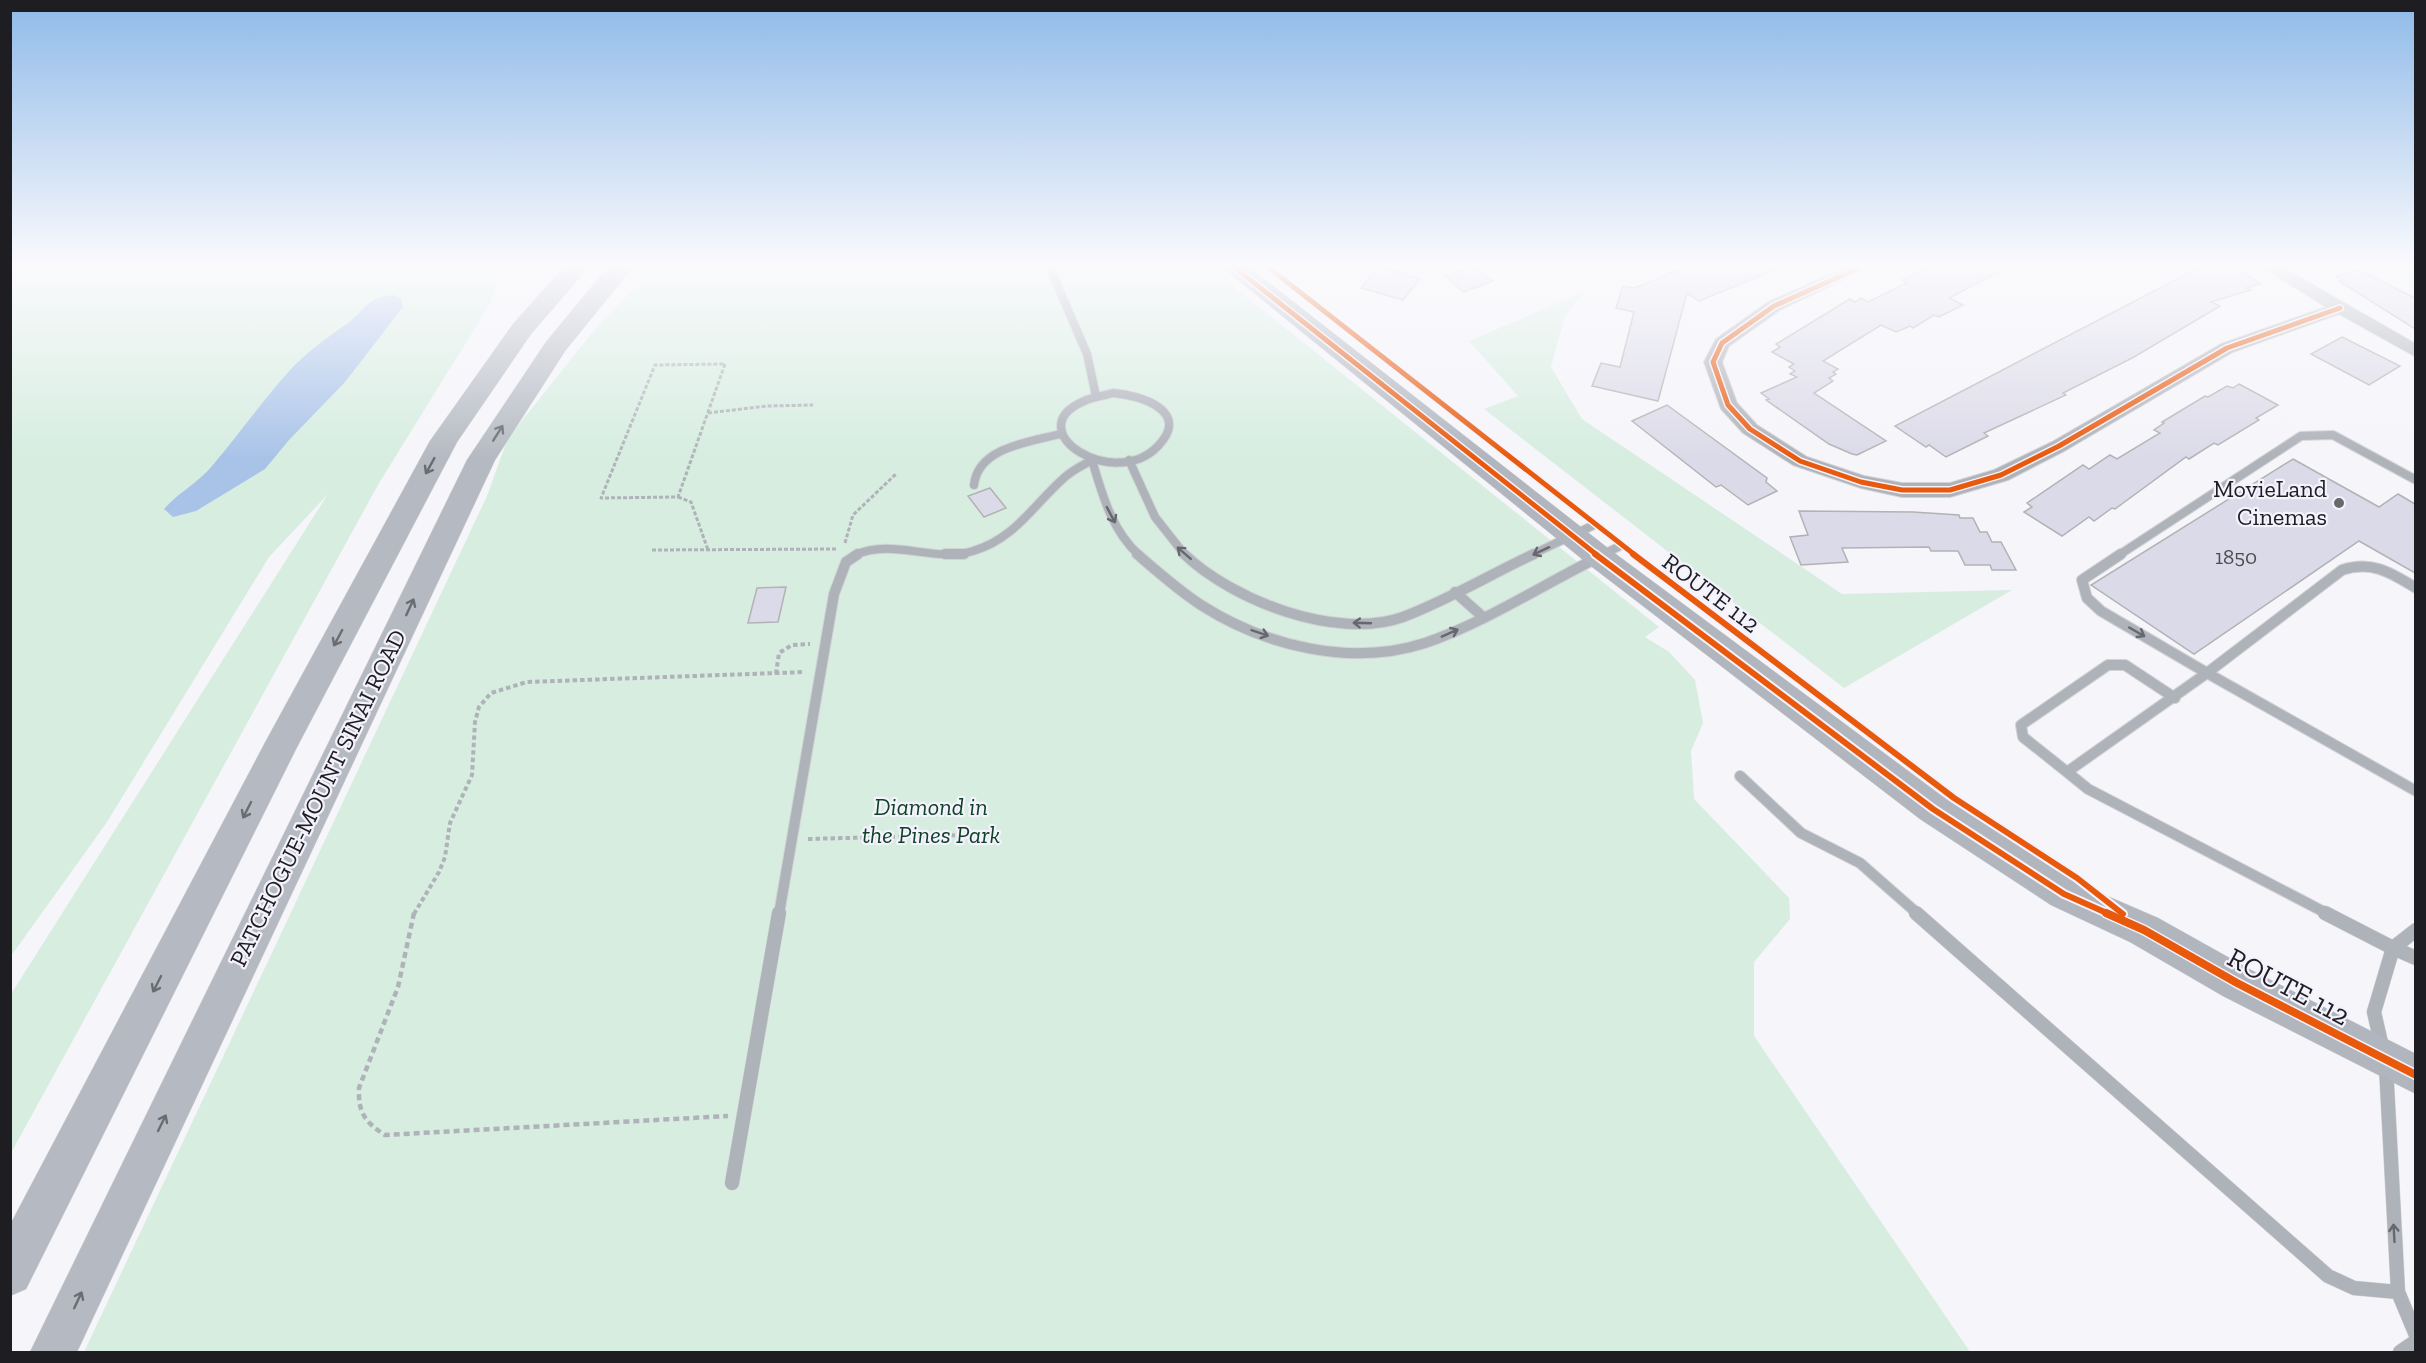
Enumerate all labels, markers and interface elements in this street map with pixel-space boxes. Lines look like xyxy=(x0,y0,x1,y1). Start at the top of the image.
one-way arrow xyxy=(492,425,504,442)
one-way arrow xyxy=(424,457,436,474)
place label: MovieLand Cinemas xyxy=(2213,474,2327,531)
marker: MovieLand Cinemas xyxy=(2332,496,2346,510)
one-way arrow xyxy=(1106,506,1117,524)
house number: 1850 xyxy=(2215,544,2257,569)
one-way arrow xyxy=(1533,546,1551,558)
one-way arrow xyxy=(1177,547,1193,561)
street label: ROUTE 112 xyxy=(1657,547,1766,639)
one-way arrow xyxy=(405,598,417,616)
one-way arrow xyxy=(1352,617,1372,629)
street label: PATCHOGUE-MOUNT SINAI ROAD xyxy=(223,625,412,971)
one-way arrow xyxy=(2128,626,2145,638)
one-way arrow xyxy=(1441,627,1459,638)
one-way arrow xyxy=(331,628,343,646)
one-way arrow xyxy=(1251,629,1269,640)
park label: Diamond in the Pines Park xyxy=(862,792,1000,849)
one-way arrow xyxy=(241,801,252,819)
street label: ROUTE 112 xyxy=(2222,941,2355,1032)
one-way arrow xyxy=(151,974,163,992)
one-way arrow xyxy=(156,1115,168,1133)
one-way arrow xyxy=(2389,1224,2400,1244)
one-way arrow xyxy=(73,1291,85,1309)

